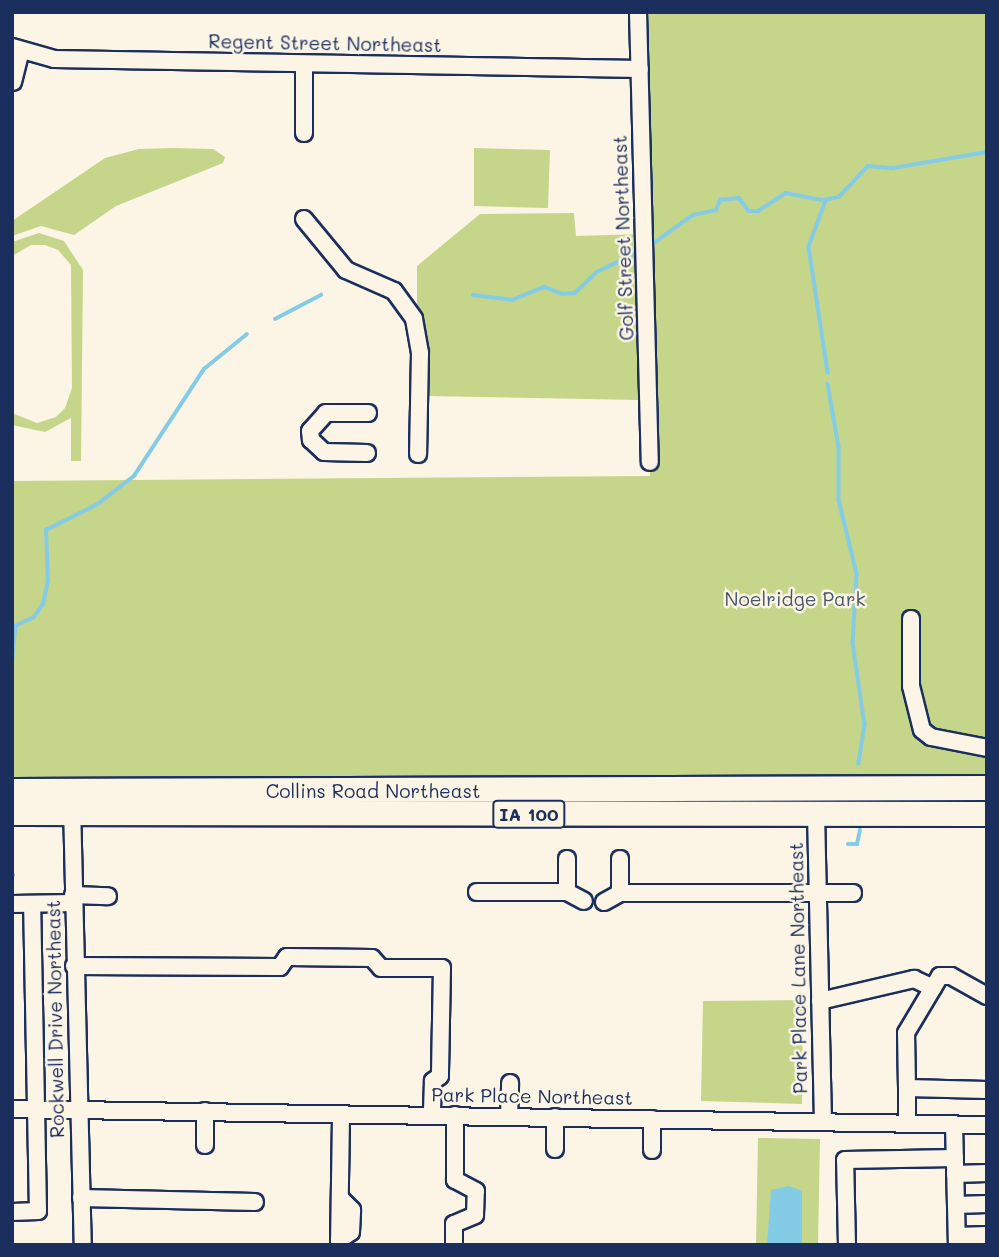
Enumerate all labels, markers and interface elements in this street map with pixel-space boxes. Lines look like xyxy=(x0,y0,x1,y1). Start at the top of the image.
street label: Regent Street Northeast xyxy=(208,30,442,56)
street label: Golf Street Northeast xyxy=(608,135,638,341)
park label: Noelridge Park xyxy=(724,588,866,610)
street label: Collins Road Northeast xyxy=(266,780,480,802)
road number: IA 100 xyxy=(492,800,566,828)
street label: Park Place Lane Northeast xyxy=(784,842,812,1094)
street label: Rockwell Drive Northeast xyxy=(42,900,68,1138)
street label: Park Place Northeast xyxy=(431,1083,633,1109)

